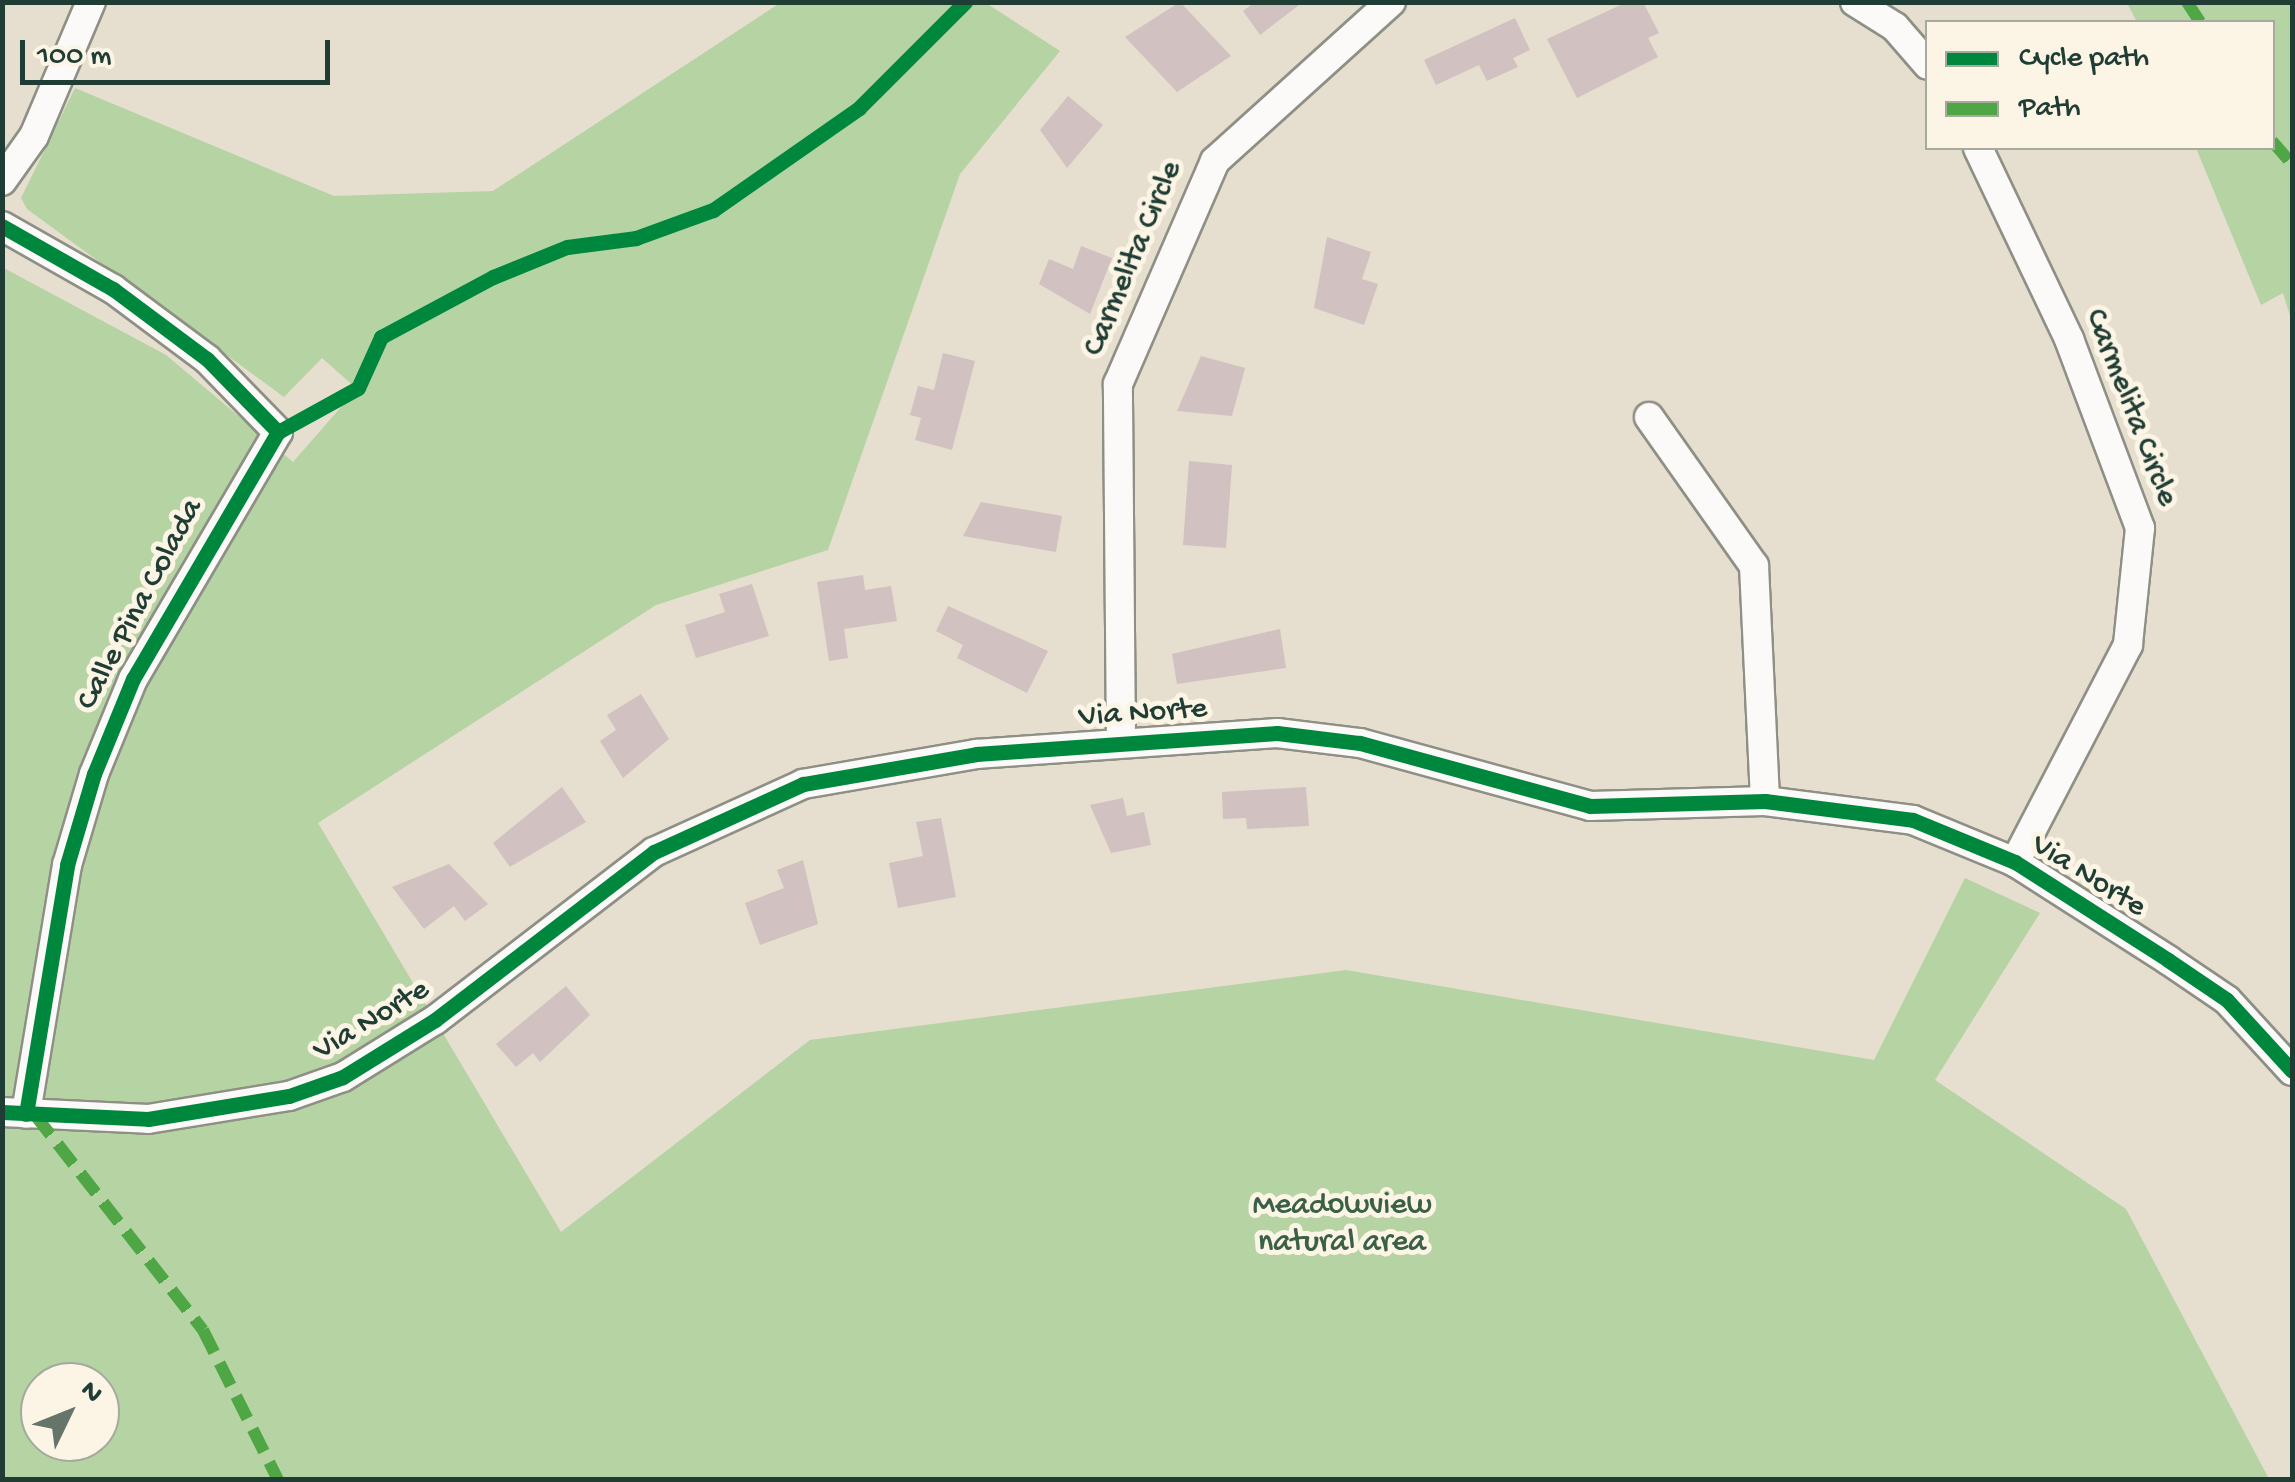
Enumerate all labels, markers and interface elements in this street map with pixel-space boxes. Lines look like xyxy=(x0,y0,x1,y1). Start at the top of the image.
scale bar xyxy=(25,20,335,82)
legend xyxy=(1925,20,2275,150)
text: 100 m xyxy=(37,40,112,75)
text: Cycle path xyxy=(2019,42,2149,77)
text: Path xyxy=(2019,92,2081,127)
street label: Carmelita Circle xyxy=(1076,156,1192,362)
street label: Carmelita Circle xyxy=(2075,304,2185,512)
street label: Calle Pina Colada xyxy=(69,493,213,717)
street label: Via Norte xyxy=(1078,690,1208,738)
street label: Via Norte xyxy=(2023,827,2153,927)
street label: Via Norte xyxy=(307,971,437,1071)
park label: Meadowview natural area xyxy=(1252,1188,1431,1263)
north arrow xyxy=(20,1362,120,1462)
text: N xyxy=(73,1375,109,1411)

